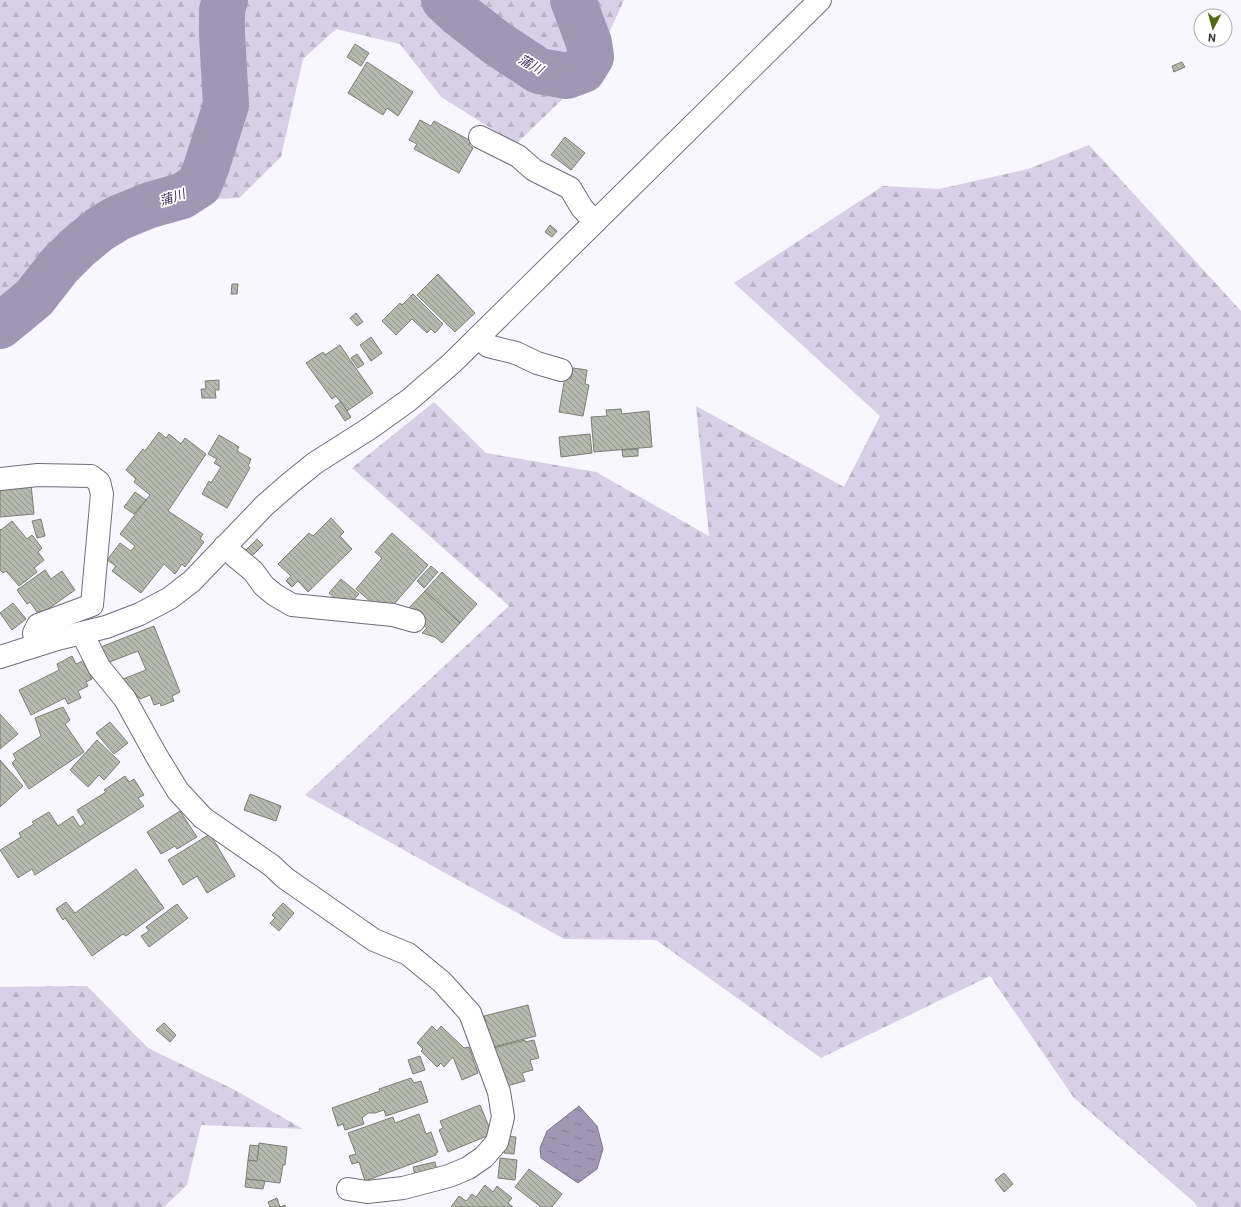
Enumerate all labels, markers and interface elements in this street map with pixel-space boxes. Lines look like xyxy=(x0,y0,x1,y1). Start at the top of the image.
north arrow xyxy=(1193,8,1233,48)
text: N xyxy=(1207,31,1217,44)
water label: 蒲川 xyxy=(516,52,548,78)
water label: 蒲川 xyxy=(157,186,189,209)

